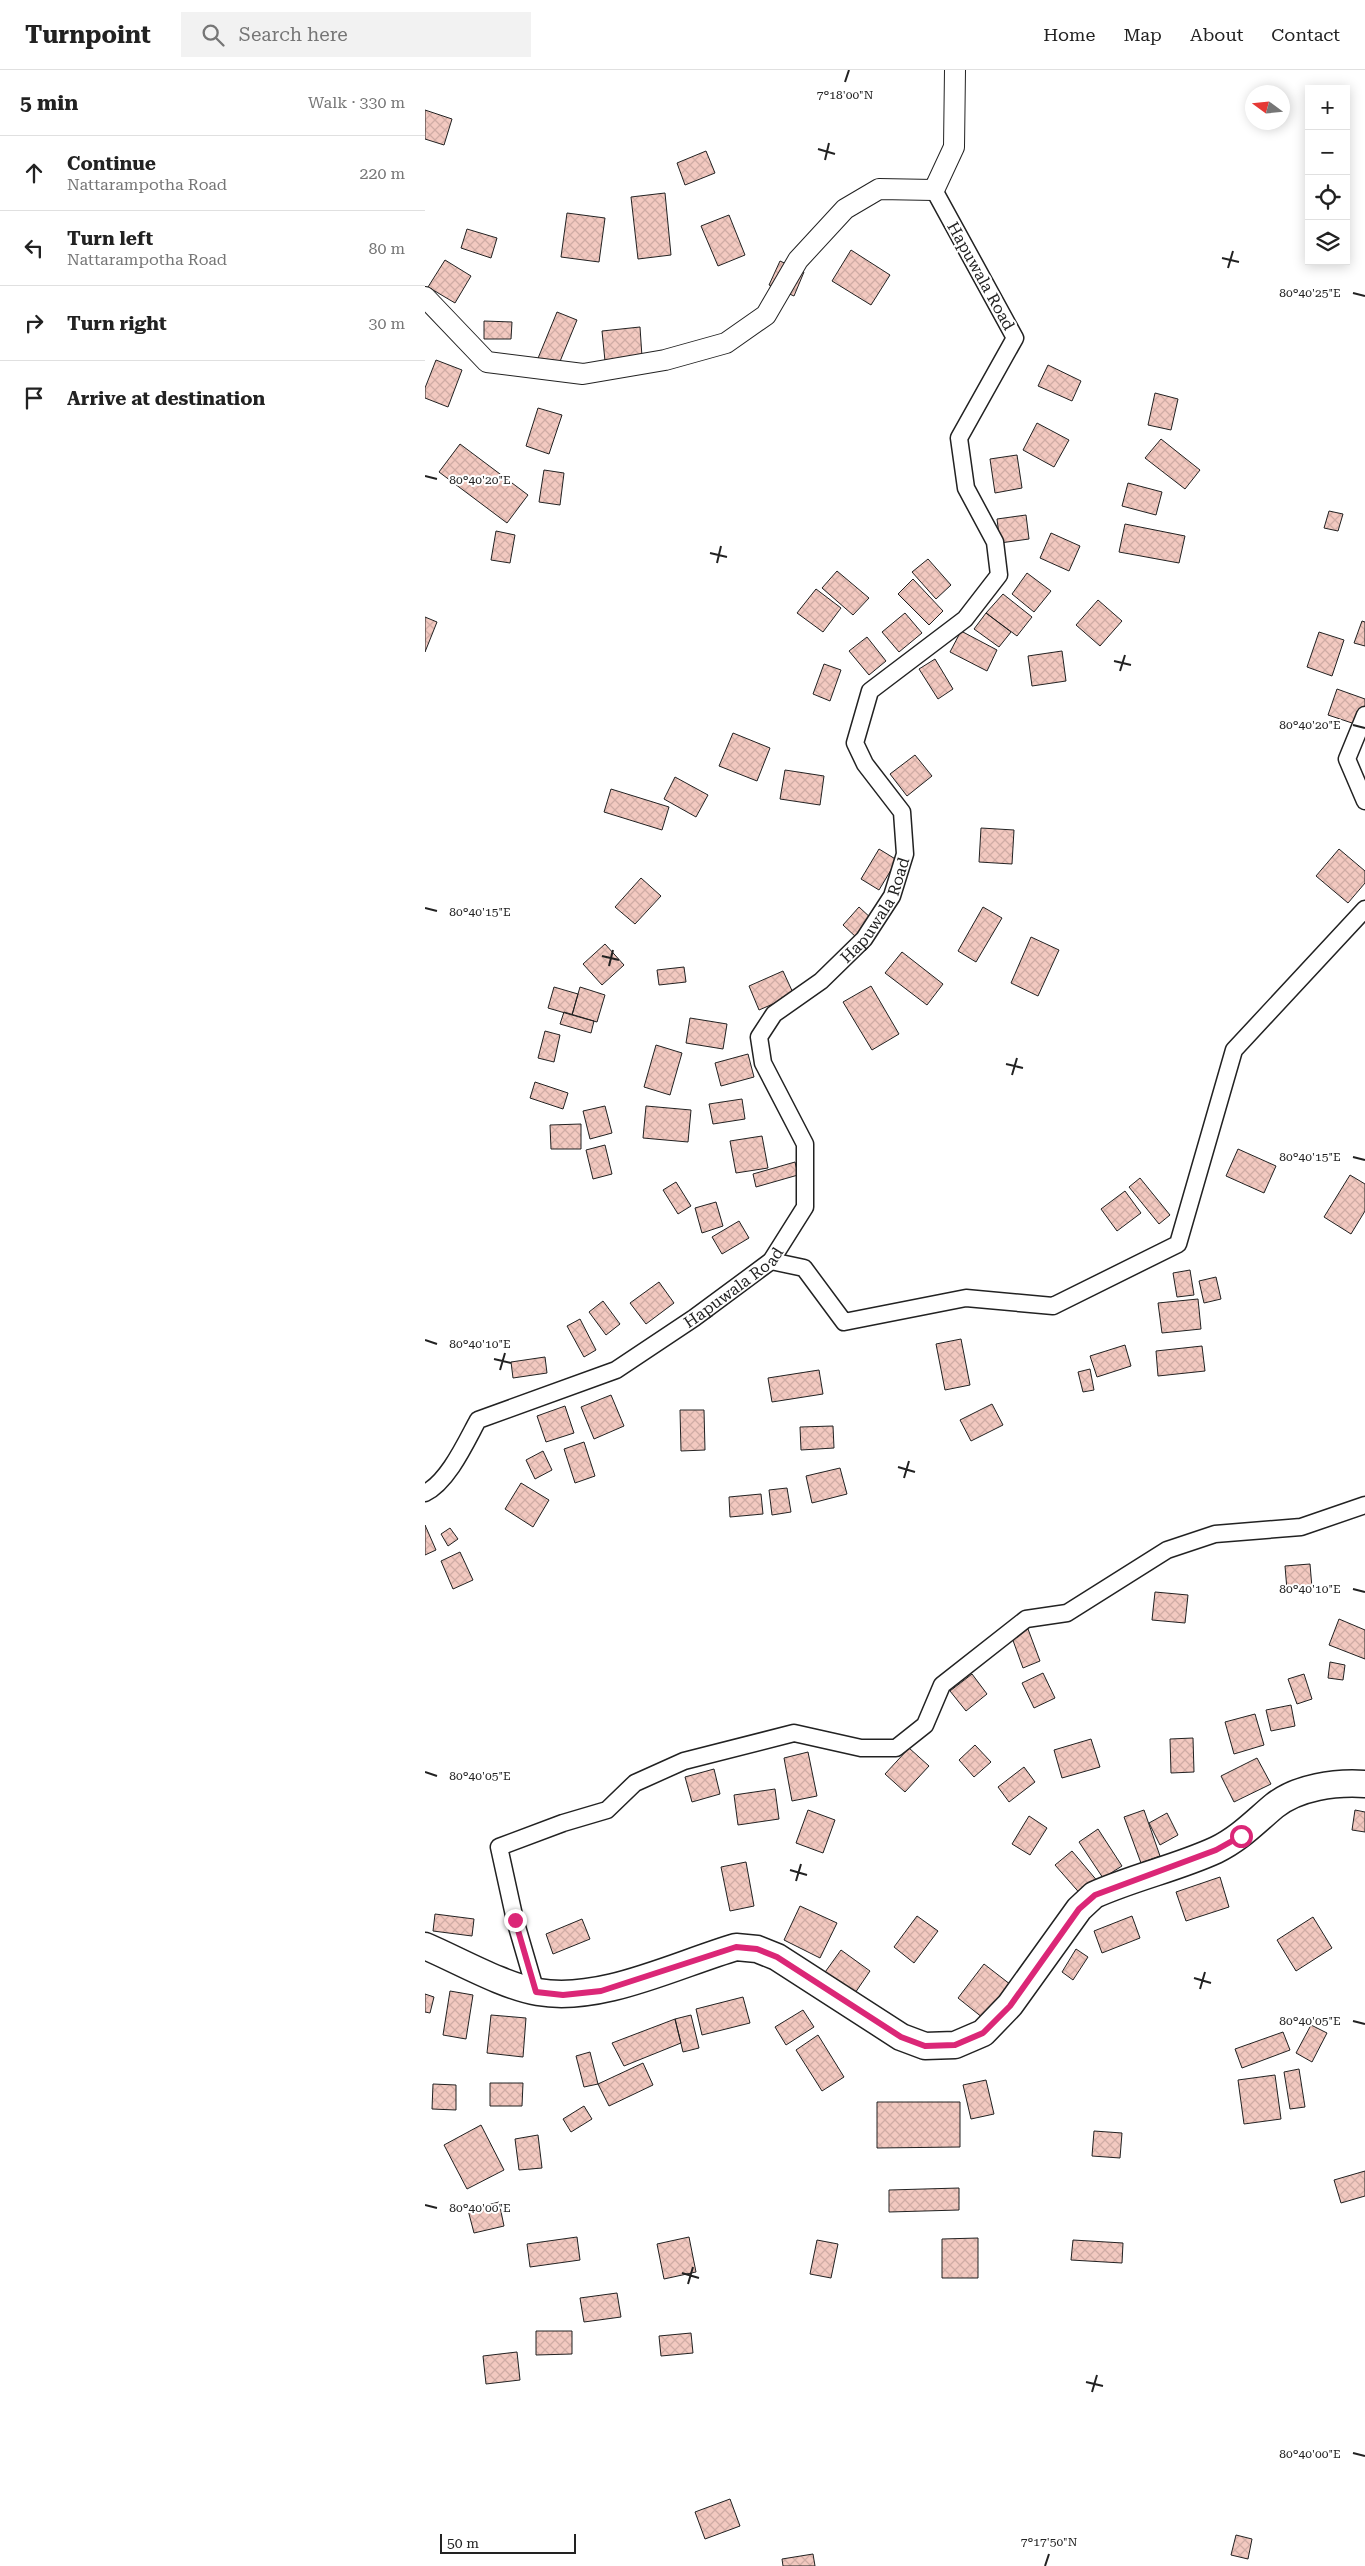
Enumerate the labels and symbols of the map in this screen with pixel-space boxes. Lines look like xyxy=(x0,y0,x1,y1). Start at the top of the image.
north arrow xyxy=(1245,85,1290,130)
text: 7°18'00"N xyxy=(817,88,874,102)
street label: Hapuwala Road xyxy=(943,219,1019,333)
text: 80°40'25"E xyxy=(1279,286,1341,300)
text: 80°40'20"E xyxy=(449,473,511,487)
text: 80°40'20"E xyxy=(1279,718,1341,732)
street label: Hapuwala Road xyxy=(836,855,913,967)
text: 80°40'15"E xyxy=(449,905,511,919)
text: 80°40'15"E xyxy=(1279,1150,1341,1164)
street label: Hapuwala Road xyxy=(680,1243,787,1332)
text: 80°40'10"E xyxy=(449,1337,511,1351)
text: 80°40'10"E xyxy=(1279,1582,1341,1596)
text: 80°40'05"E xyxy=(449,1769,511,1783)
route start xyxy=(1230,1825,1253,1848)
route end xyxy=(504,1909,527,1932)
text: 80°40'05"E xyxy=(1279,2014,1341,2028)
text: 80°40'00"E xyxy=(449,2201,511,2215)
text: 80°40'00"E xyxy=(1279,2447,1341,2461)
scale bar xyxy=(440,2531,576,2554)
text: 7°17'50"N xyxy=(1021,2535,1078,2549)

